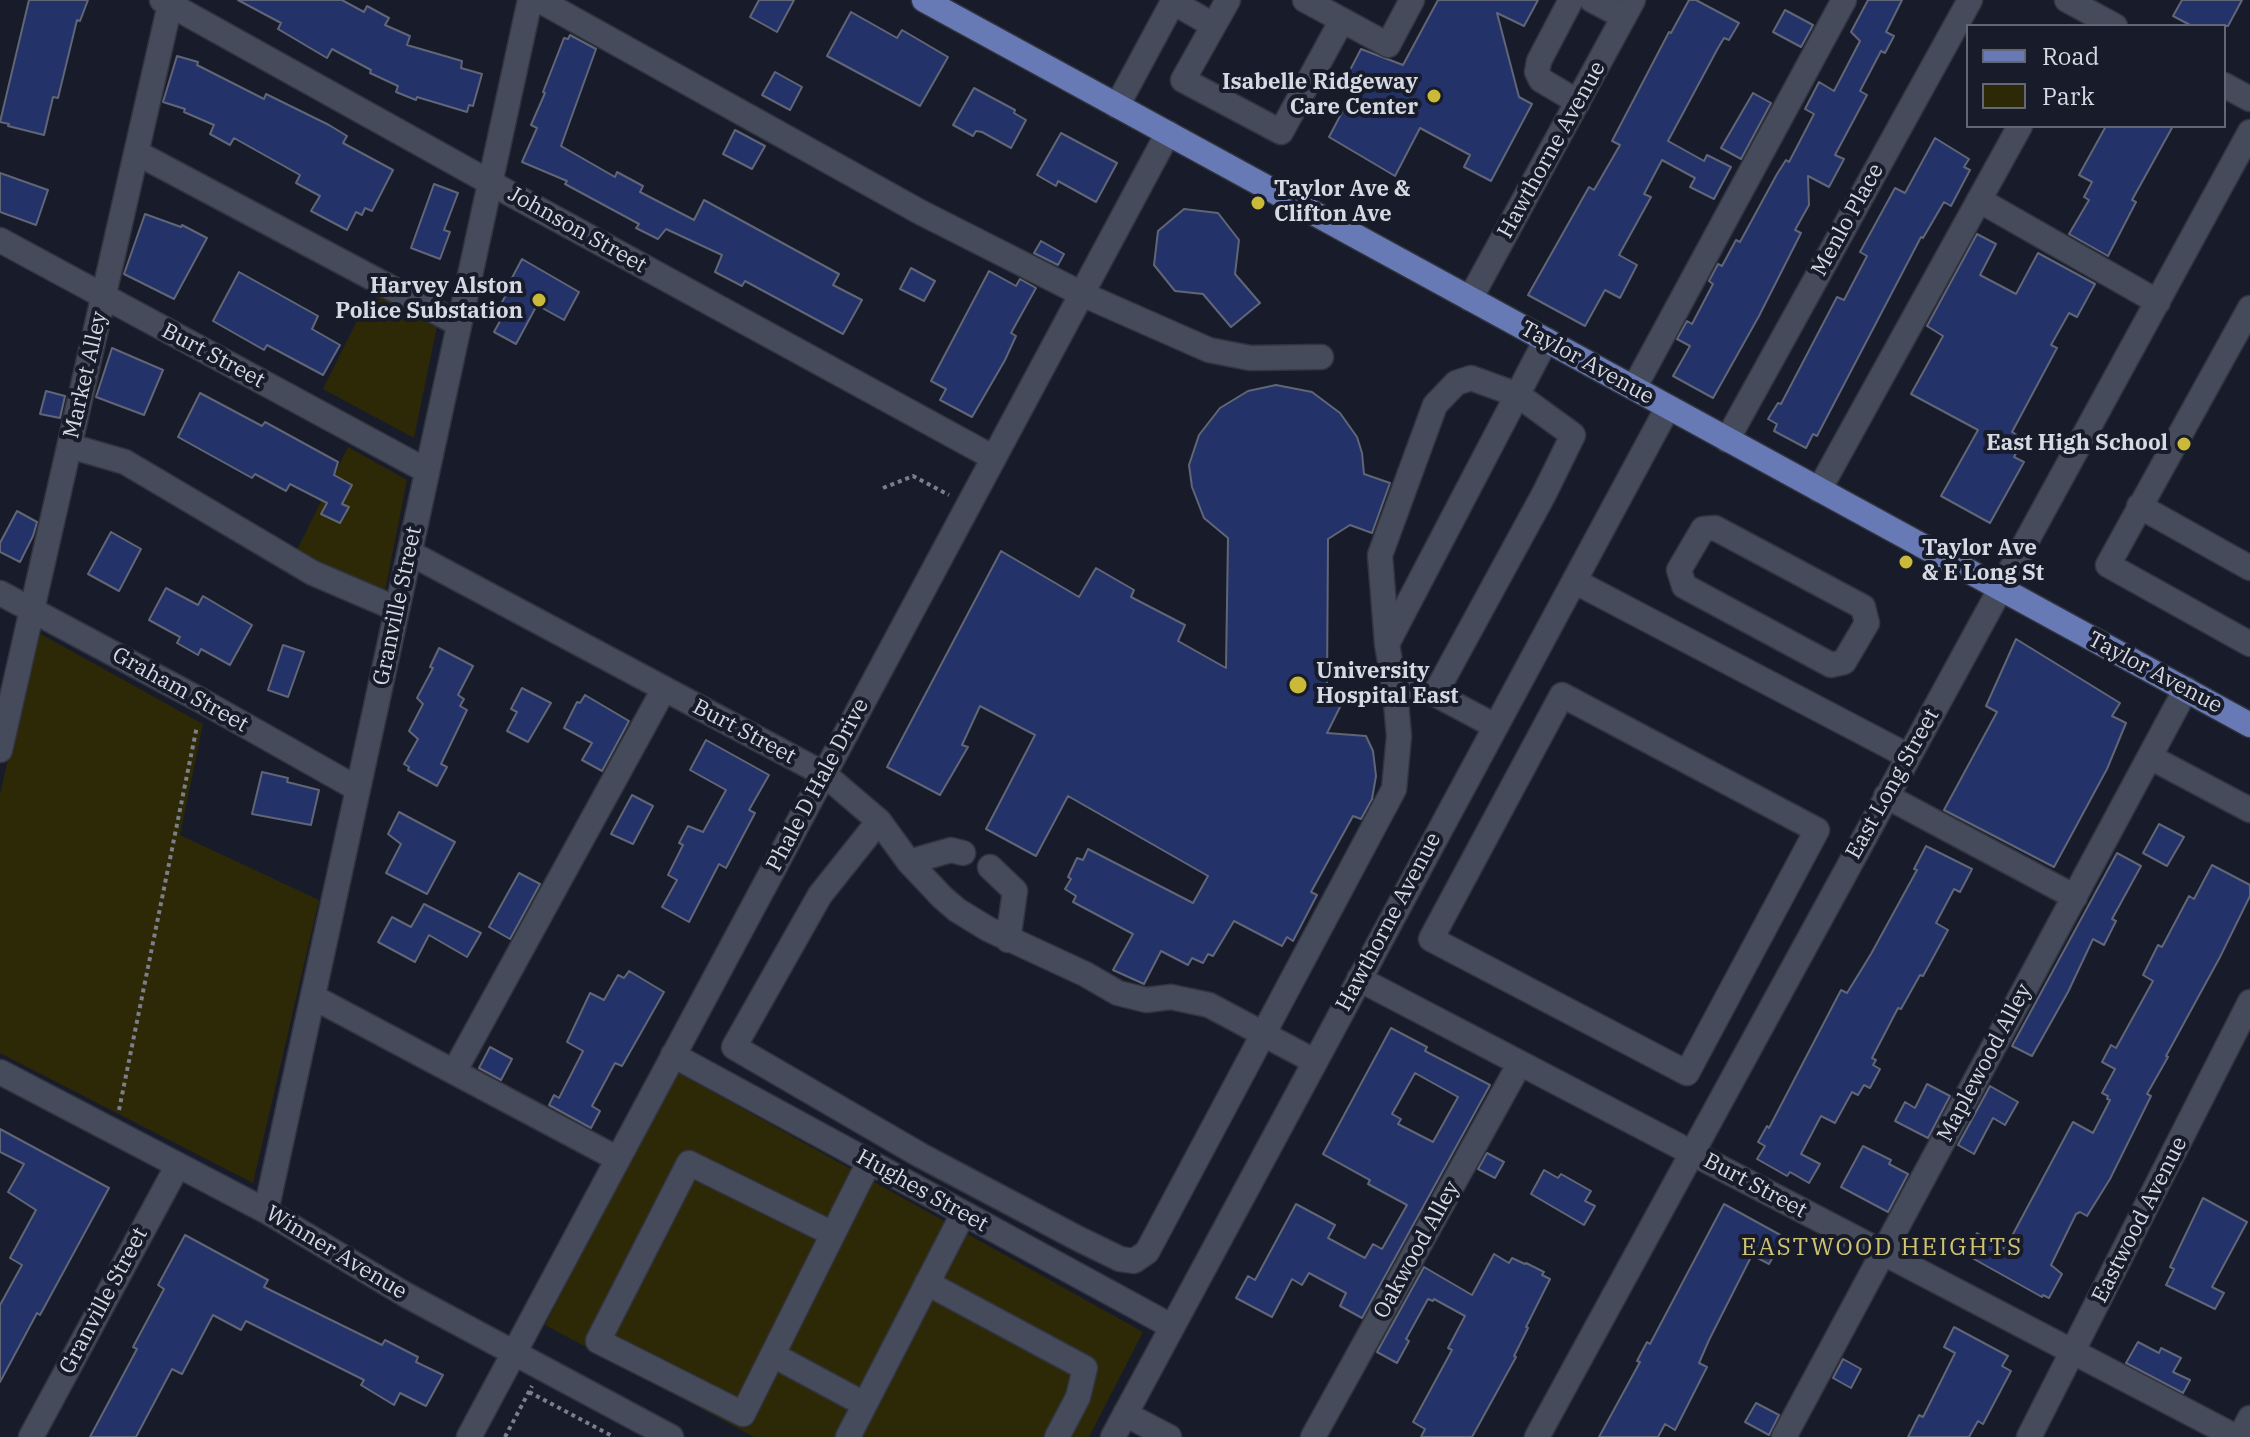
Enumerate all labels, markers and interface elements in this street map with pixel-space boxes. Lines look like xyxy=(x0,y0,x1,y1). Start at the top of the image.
legend xyxy=(1966,24,2226,128)
text: Road xyxy=(2042,40,2099,72)
street label: Hawthorne Avenue xyxy=(1492,57,1612,243)
place label: Isabelle Ridgeway Care Center xyxy=(1222,70,1418,122)
text: Park xyxy=(2042,80,2094,112)
marker: Isabelle Ridgeway Care Center xyxy=(1425,87,1443,105)
street label: Menlo Place xyxy=(1806,159,1890,281)
place label: Taylor Ave & Clifton Ave xyxy=(1274,177,1410,228)
street label: Johnson Street xyxy=(503,181,651,279)
marker: Taylor Ave & Clifton Ave xyxy=(1249,194,1267,212)
place label: Harvey Alston Police Substation xyxy=(335,274,523,326)
marker: Harvey Alston Police Substation xyxy=(530,291,548,309)
street label: Market Alley xyxy=(59,309,113,441)
street label: Taylor Avenue xyxy=(1516,316,1658,410)
street label: Burt Street xyxy=(157,318,269,394)
place label: East High School xyxy=(1986,431,2168,457)
marker: East High School xyxy=(2175,435,2193,453)
street label: Granville Street xyxy=(368,524,428,688)
place label: Taylor Ave & E Long St xyxy=(1922,536,2044,588)
marker: Taylor Ave & E Long St xyxy=(1897,553,1915,571)
street label: Taylor Avenue xyxy=(2083,627,2227,719)
street label: Graham Street xyxy=(107,642,253,738)
place label: University Hospital East xyxy=(1316,659,1458,710)
marker: University Hospital East xyxy=(1287,674,1309,696)
street label: Burt Street xyxy=(688,694,800,770)
street label: Phale D Hale Drive xyxy=(761,694,875,876)
street label: East Long Street xyxy=(1841,704,1945,864)
street label: Hawthorne Avenue xyxy=(1331,828,1447,1016)
street label: Maplewood Alley xyxy=(1932,979,2038,1147)
street label: Eastwood Avenue xyxy=(2087,1133,2193,1307)
street label: Hughes Street xyxy=(852,1144,992,1238)
street label: Burt Street xyxy=(1699,1148,1811,1224)
street label: Oakwood Alley xyxy=(1368,1177,1466,1323)
street label: Winner Avenue xyxy=(261,1200,411,1306)
street label: Granville Street xyxy=(54,1223,154,1379)
district label: EASTWOOD HEIGHTS xyxy=(1741,1234,2023,1262)

